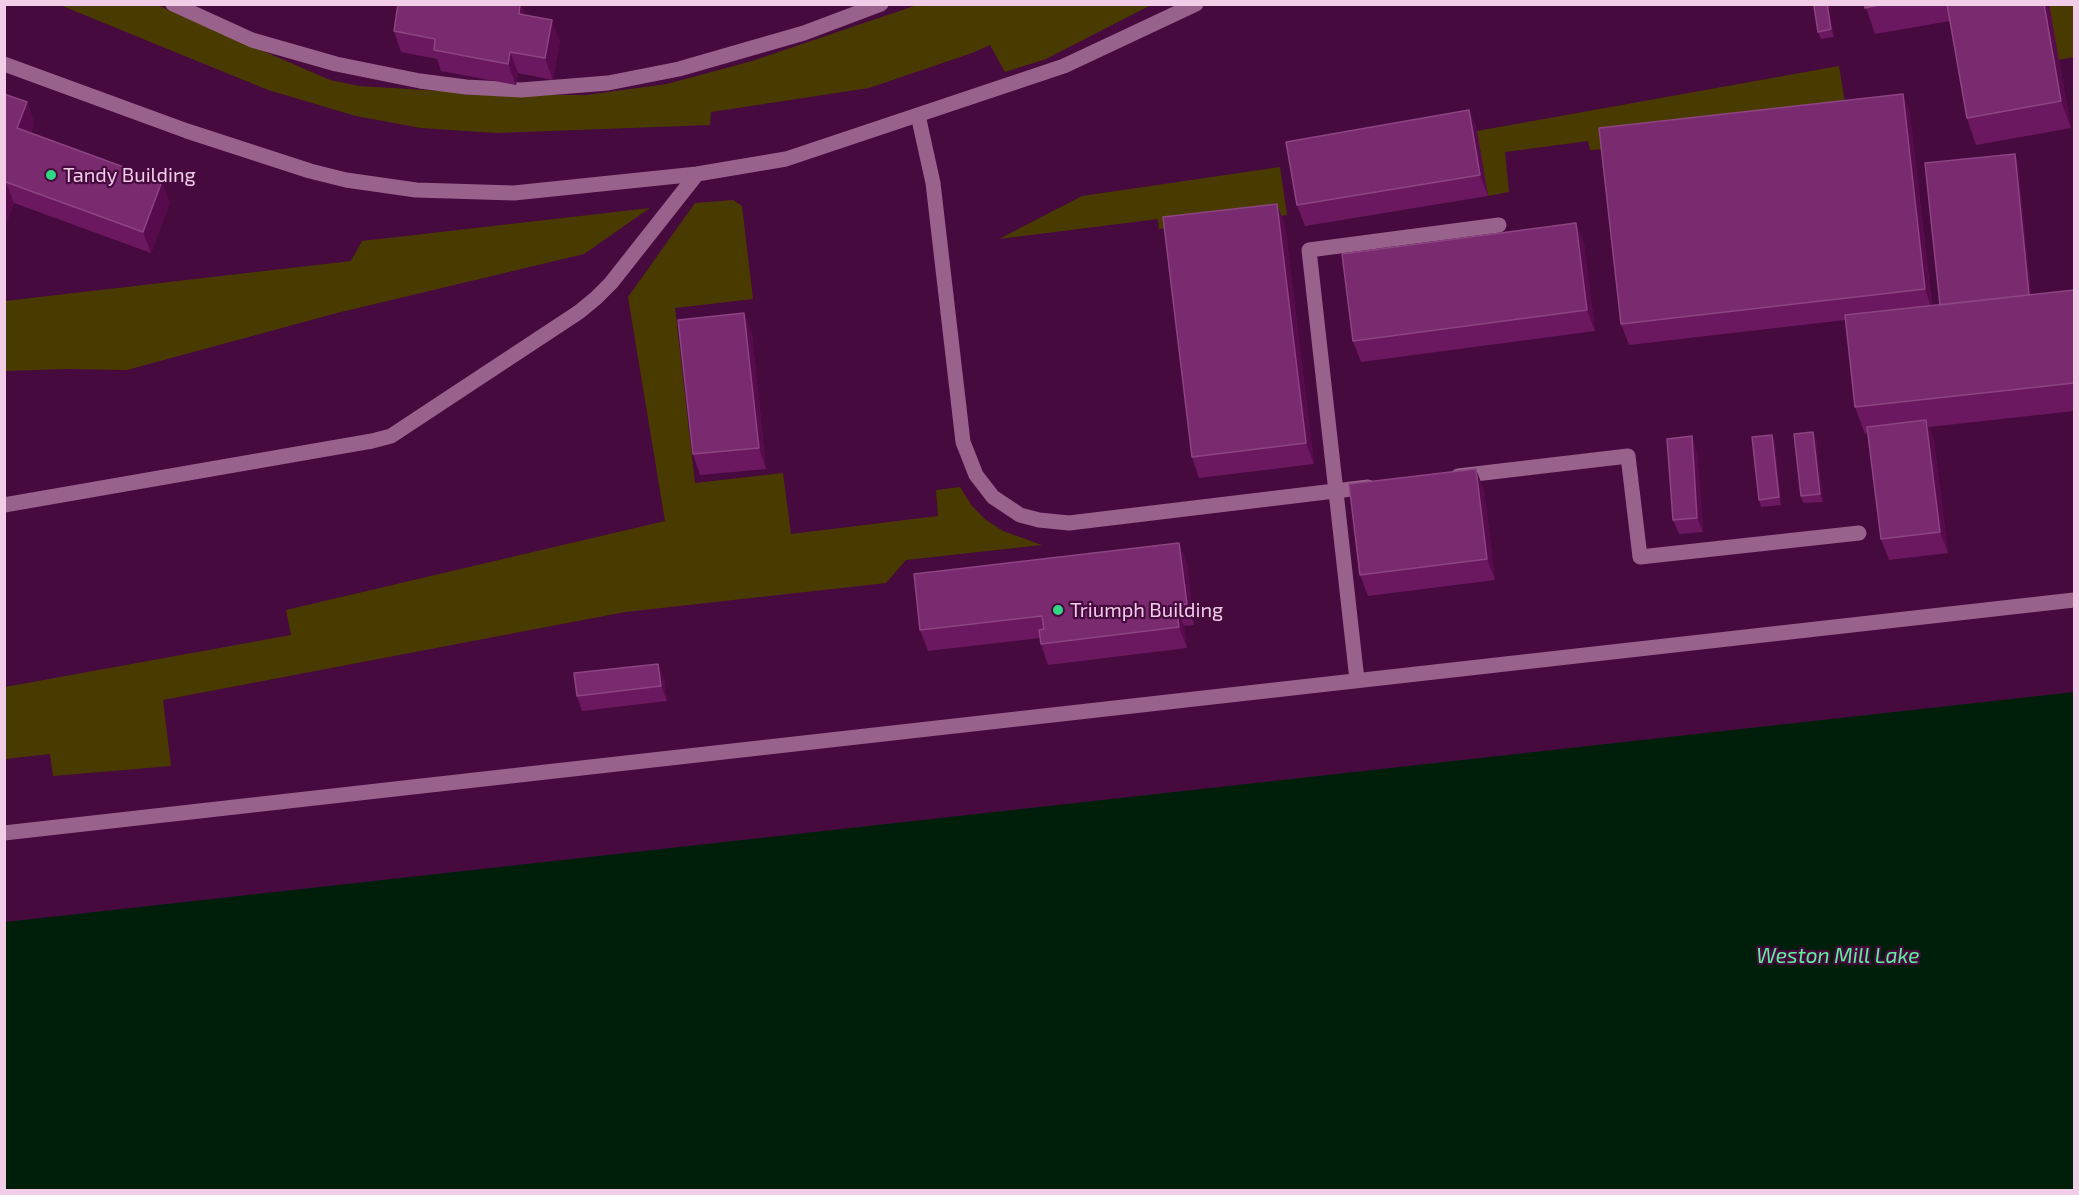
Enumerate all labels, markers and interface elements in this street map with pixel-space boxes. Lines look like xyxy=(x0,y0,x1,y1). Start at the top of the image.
place label: Tandy Building xyxy=(63,163,196,187)
marker: Tandy Building xyxy=(44,168,58,182)
place label: Triumph Building xyxy=(1070,598,1223,622)
marker: Triumph Building xyxy=(1051,603,1065,617)
water label: Weston Mill Lake xyxy=(1756,943,1920,969)

